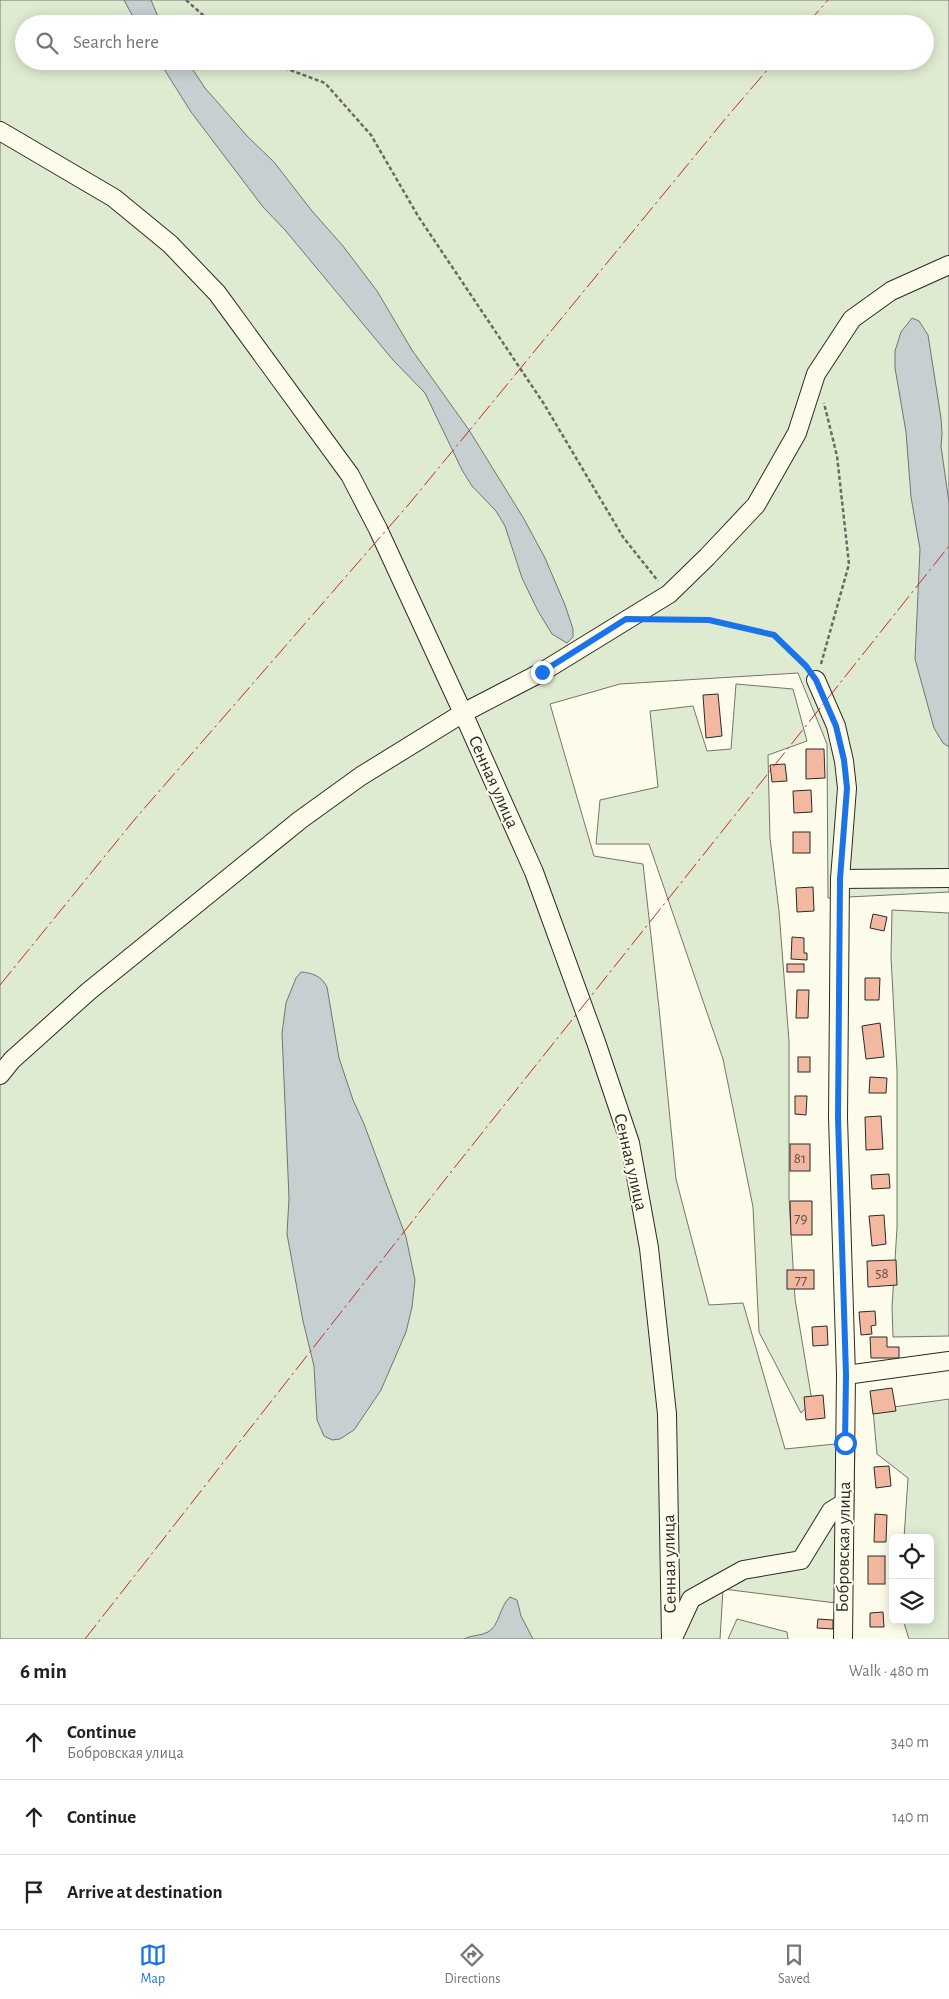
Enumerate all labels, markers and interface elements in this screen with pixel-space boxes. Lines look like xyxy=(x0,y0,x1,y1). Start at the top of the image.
search box xyxy=(15,15,934,70)
icon: search xyxy=(33,29,61,57)
text: Search here xyxy=(73,33,159,52)
route end xyxy=(531,661,554,684)
street label: Сенная улица xyxy=(465,733,521,831)
street label: Сенная улица xyxy=(610,1112,650,1212)
house number: 81 xyxy=(794,1151,806,1166)
house number: 79 xyxy=(794,1211,808,1226)
house number: 58 xyxy=(875,1266,889,1281)
house number: 77 xyxy=(795,1273,807,1288)
route start xyxy=(834,1432,857,1455)
street label: Бобровская улица xyxy=(833,1481,854,1613)
street label: Сенная улица xyxy=(660,1514,680,1614)
map controls xyxy=(889,1534,934,1624)
button: locate xyxy=(889,1534,934,1579)
button: layers xyxy=(889,1579,934,1624)
text: 6 min xyxy=(20,1661,67,1682)
text: Walk · 480 m xyxy=(849,1663,929,1679)
text: Continue xyxy=(67,1723,136,1742)
icon: ahead xyxy=(20,1728,48,1756)
text: 340 m xyxy=(891,1734,929,1750)
text: Бобровская улица xyxy=(67,1745,184,1761)
icon: ahead xyxy=(20,1803,48,1831)
text: Continue xyxy=(67,1808,136,1827)
text: 140 m xyxy=(892,1809,929,1825)
icon: arrive xyxy=(20,1878,48,1906)
text: Arrive at destination xyxy=(67,1883,223,1902)
tab: Map xyxy=(139,1941,167,1988)
tab: Directions xyxy=(445,1941,500,1988)
tab: Saved xyxy=(778,1941,810,1988)

